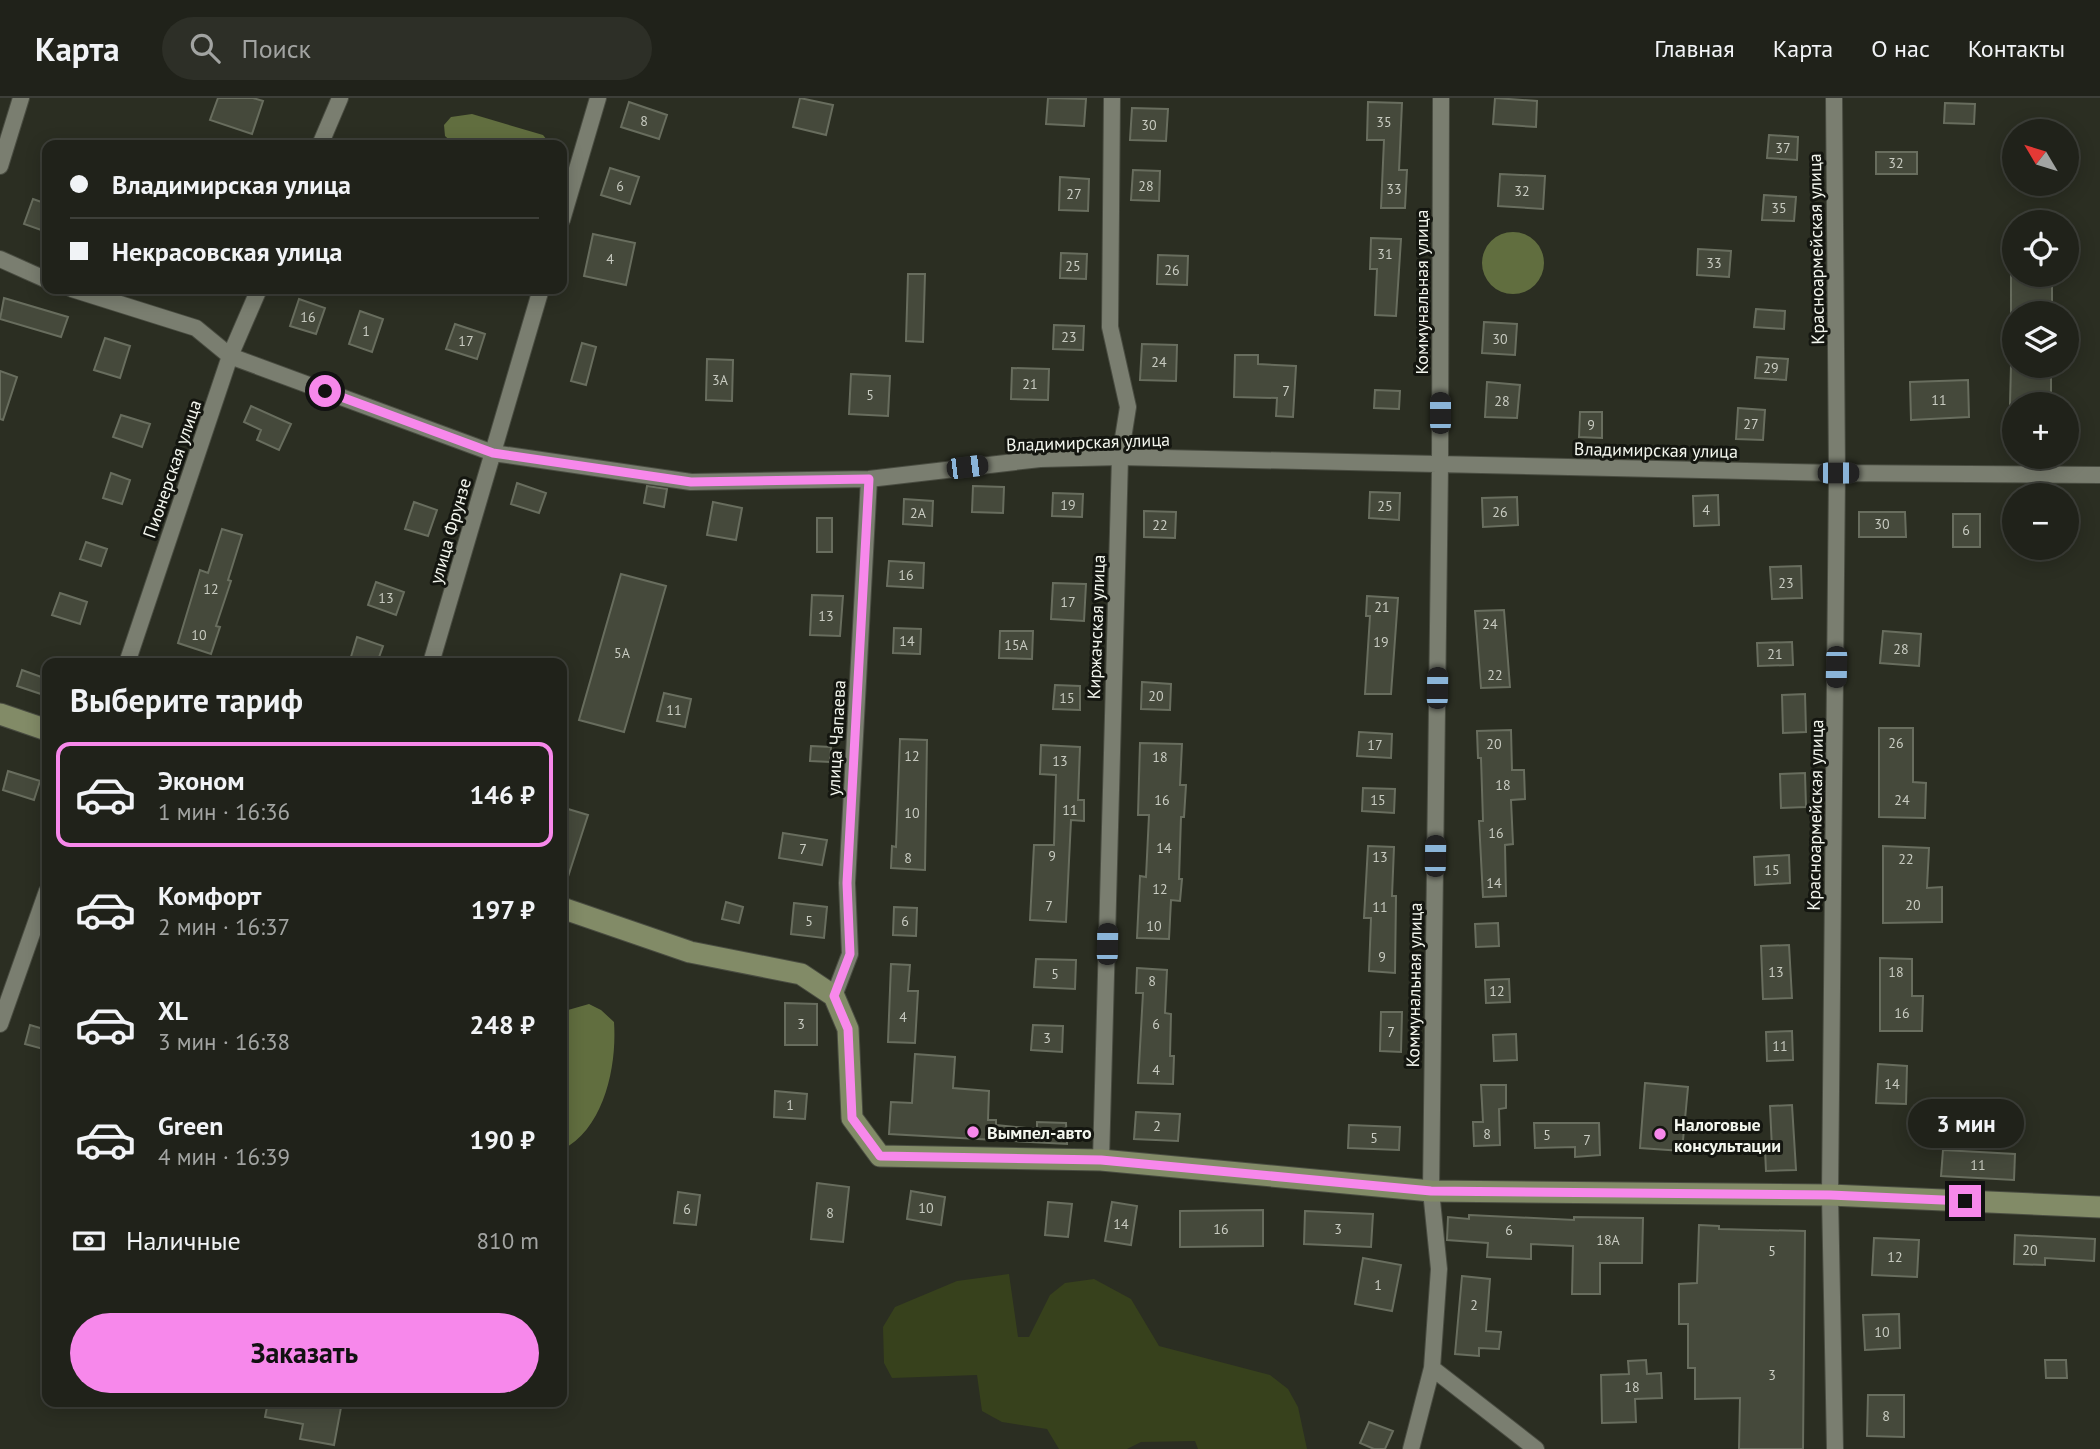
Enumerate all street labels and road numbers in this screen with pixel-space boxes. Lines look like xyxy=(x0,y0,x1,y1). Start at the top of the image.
street label: Красноармейская улица xyxy=(1803,153,1829,345)
street label: Коммунальная улица xyxy=(1410,210,1433,374)
street label: Пионерская улица xyxy=(138,397,206,541)
street label: Владимирская улица xyxy=(1006,428,1170,456)
street label: Владимирская улица xyxy=(1574,437,1738,463)
street label: улица Фрунзе xyxy=(424,475,476,587)
street label: Киржачская улица xyxy=(1082,554,1110,700)
street label: улица Чапаева xyxy=(821,679,851,797)
street label: Красноармейская улица xyxy=(1802,719,1828,911)
street label: Коммунальная улица xyxy=(1401,902,1427,1068)

